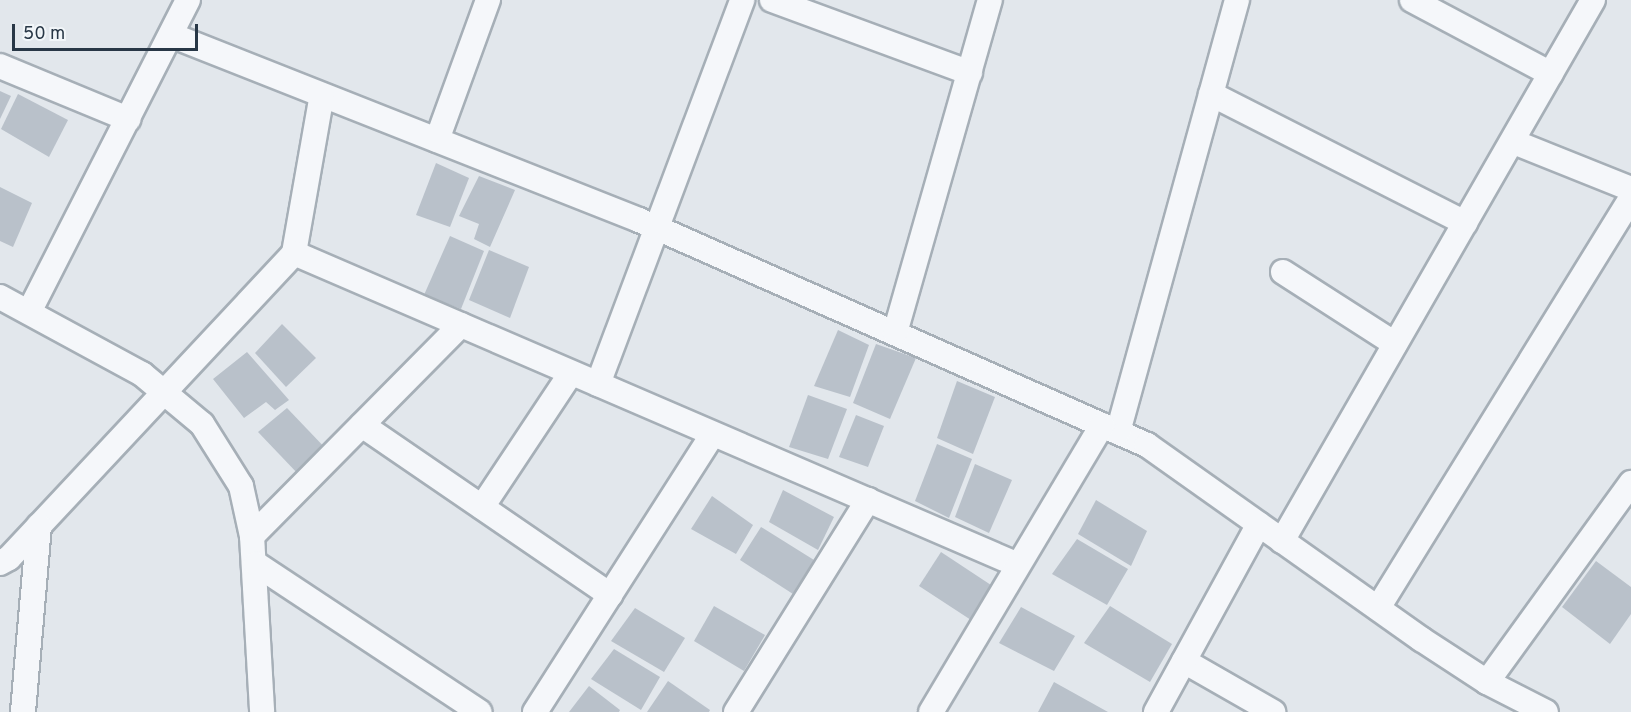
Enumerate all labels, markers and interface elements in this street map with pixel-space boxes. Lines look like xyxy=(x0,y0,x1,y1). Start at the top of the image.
scale bar xyxy=(15,12,201,50)
text: 50 m xyxy=(23,23,65,46)

